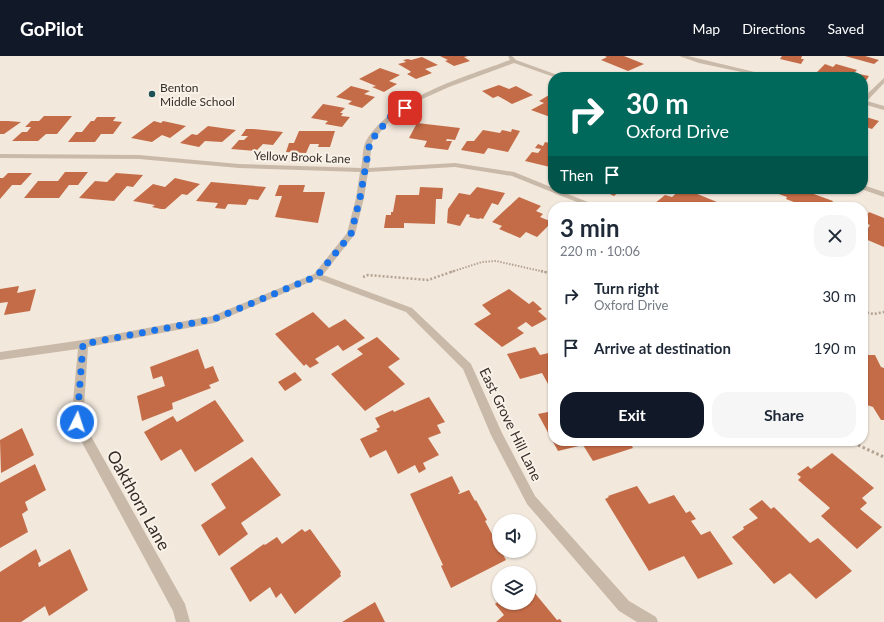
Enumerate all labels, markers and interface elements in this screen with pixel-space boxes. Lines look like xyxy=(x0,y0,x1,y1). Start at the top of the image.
text: GoPilot xyxy=(20,17,83,40)
text: Map xyxy=(693,20,720,37)
text: Directions xyxy=(742,20,805,37)
text: Saved xyxy=(827,20,864,37)
place label: Benton Middle School xyxy=(160,80,235,109)
text: 30 m xyxy=(626,86,689,120)
icon: right xyxy=(560,88,612,140)
marker: Benton Middle School xyxy=(147,89,157,99)
pin xyxy=(388,91,422,125)
icon: arrive xyxy=(394,97,416,119)
text: Oxford Drive xyxy=(626,120,729,142)
street label: Yellow Brook Lane xyxy=(253,148,351,166)
icon: arrive xyxy=(601,164,623,186)
text: Then xyxy=(560,166,593,184)
text: 3 min xyxy=(560,213,620,242)
button: close xyxy=(814,215,856,257)
text: 220 m · 10:06 xyxy=(560,243,640,259)
text: Turn right xyxy=(594,279,659,297)
icon: right xyxy=(560,285,582,307)
text: 30 m xyxy=(822,287,856,305)
text: Oxford Drive xyxy=(594,297,668,313)
icon: arrive xyxy=(560,337,582,359)
text: Arrive at destination xyxy=(594,339,731,357)
text: 190 m xyxy=(814,339,856,357)
street label: East Grove Hill Lane xyxy=(476,365,546,483)
button: Exit xyxy=(560,392,704,438)
button: Share xyxy=(712,392,856,438)
position arrow xyxy=(56,401,98,443)
street label: Oakthorn Lane xyxy=(103,446,175,554)
map controls xyxy=(492,514,536,610)
button: sound xyxy=(492,514,536,558)
button: layers xyxy=(492,566,536,610)

